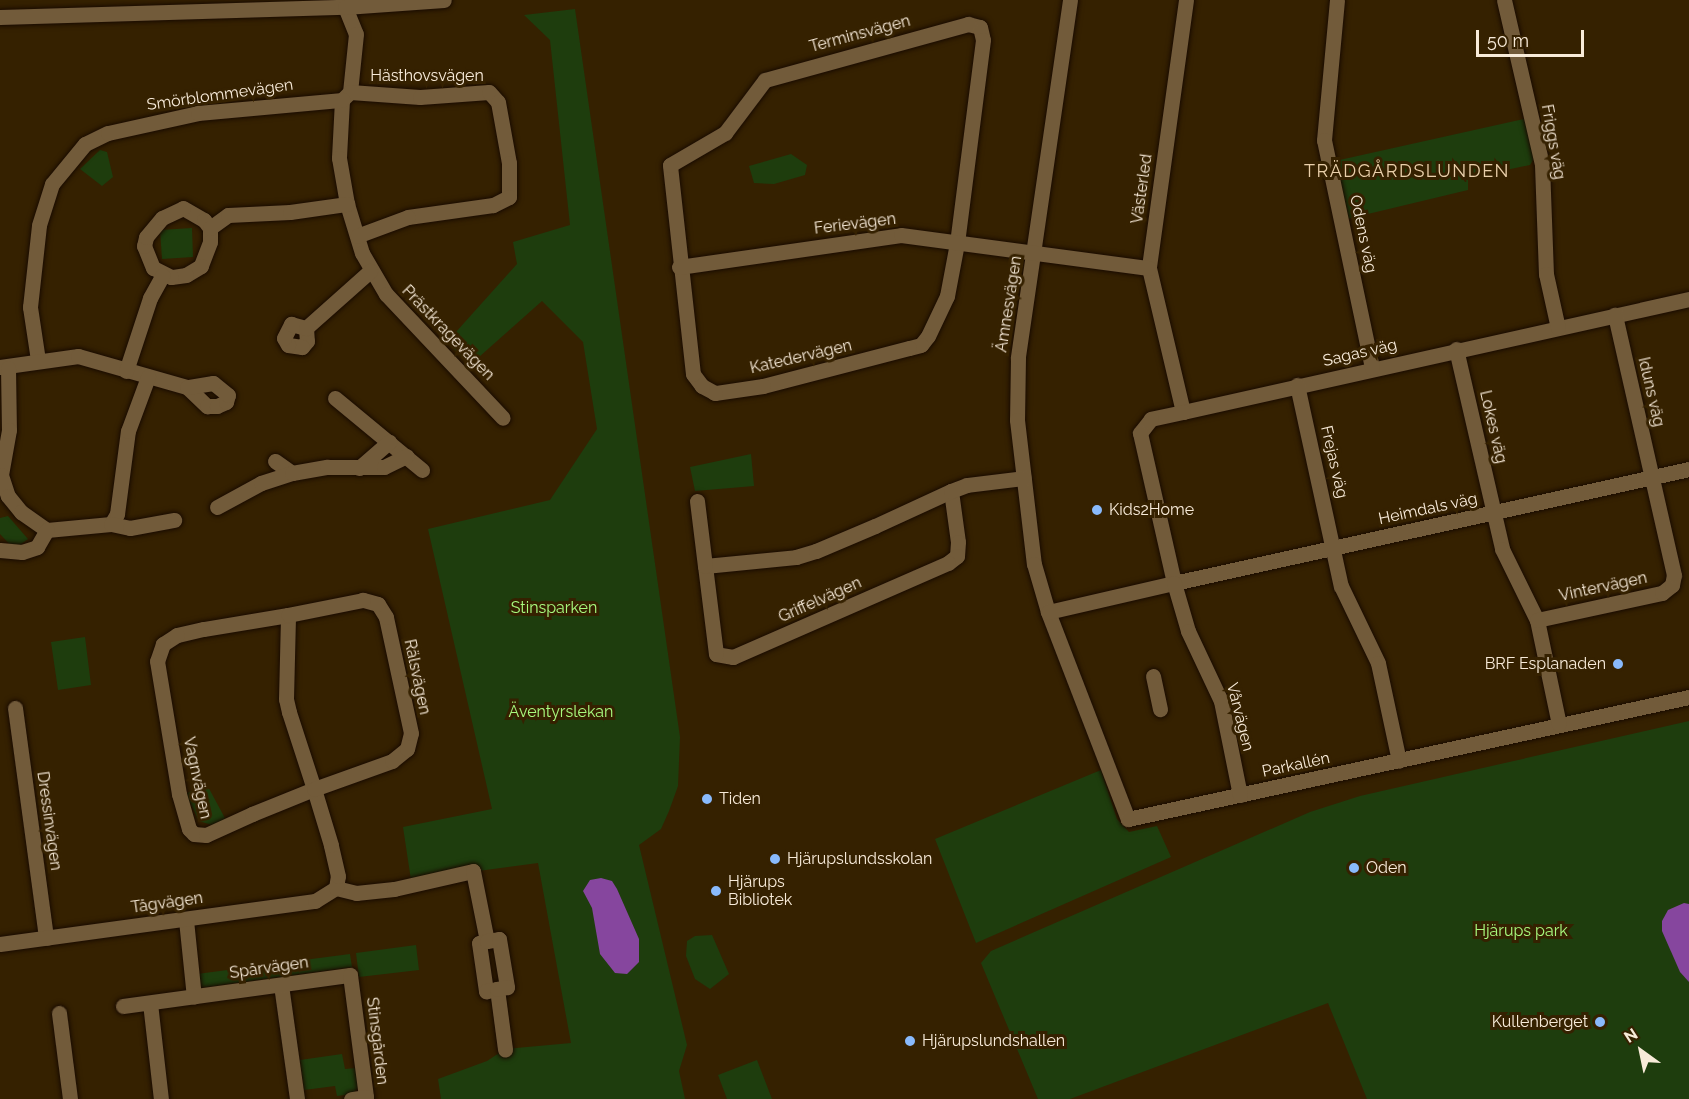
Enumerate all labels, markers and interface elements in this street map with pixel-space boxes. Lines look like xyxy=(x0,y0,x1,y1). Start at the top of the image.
street label: Terminsvägen xyxy=(807,11,913,57)
scale bar xyxy=(1479,18,1587,56)
text: 50 m xyxy=(1487,30,1529,51)
street label: Hästhovsvägen xyxy=(370,66,484,86)
street label: Smörblommevägen xyxy=(146,75,294,115)
street label: Friggs väg xyxy=(1537,103,1569,181)
street label: Västerled xyxy=(1128,153,1156,225)
district label: TRÄDGÅRDSLUNDEN xyxy=(1304,160,1510,182)
street label: Odens väg xyxy=(1345,193,1381,275)
street label: Ferievägen xyxy=(813,209,897,239)
street label: Ämnesvägen xyxy=(992,254,1026,354)
street label: Prästkragevägen xyxy=(398,281,498,385)
street label: Sagas väg xyxy=(1321,335,1399,371)
street label: Katedervägen xyxy=(748,336,854,378)
street label: Iduns väg xyxy=(1634,355,1668,429)
street label: Lokes väg xyxy=(1475,388,1511,466)
street label: Frejas väg xyxy=(1316,423,1352,501)
street label: Heimdals väg xyxy=(1377,489,1479,529)
place label: Kids2Home xyxy=(1109,500,1194,520)
marker: Kids2Home xyxy=(1090,503,1104,517)
street label: Vintervägen xyxy=(1557,568,1649,606)
street label: Griffelvägen xyxy=(776,573,864,627)
park label: Stinsparken xyxy=(511,598,597,618)
street label: Rälsvägen xyxy=(400,638,434,716)
place label: BRF Esplanaden xyxy=(1484,654,1606,674)
marker: BRF Esplanaden xyxy=(1611,657,1625,671)
street label: Vårvägen xyxy=(1222,681,1258,753)
park label: Äventyrslekan xyxy=(509,702,613,722)
street label: Vagnvägen xyxy=(179,735,215,821)
street label: Parkallén xyxy=(1260,748,1332,782)
street label: Dressinvägen xyxy=(33,770,65,872)
place label: Tiden xyxy=(719,789,761,809)
marker: Tiden xyxy=(700,792,714,806)
place label: Hjärupslundsskolan xyxy=(787,849,932,869)
marker: Hjärupslundsskolan xyxy=(768,852,782,866)
place label: Oden xyxy=(1366,858,1407,878)
marker: Oden xyxy=(1347,861,1361,875)
place label: Hjärups Bibliotek xyxy=(728,872,792,910)
marker: Hjärups Bibliotek xyxy=(709,884,723,898)
street label: Tågvägen xyxy=(130,888,204,918)
park label: Hjärups park xyxy=(1474,921,1568,941)
street label: Spårvägen xyxy=(228,953,310,983)
street label: Stinsgården xyxy=(362,996,392,1086)
place label: Kullenberget xyxy=(1492,1012,1588,1032)
marker: Kullenberget xyxy=(1593,1015,1607,1029)
north arrow xyxy=(1611,1021,1671,1081)
text: N xyxy=(1621,1024,1641,1047)
place label: Hjärupslundshallen xyxy=(922,1031,1065,1051)
marker: Hjärupslundshallen xyxy=(903,1034,917,1048)

